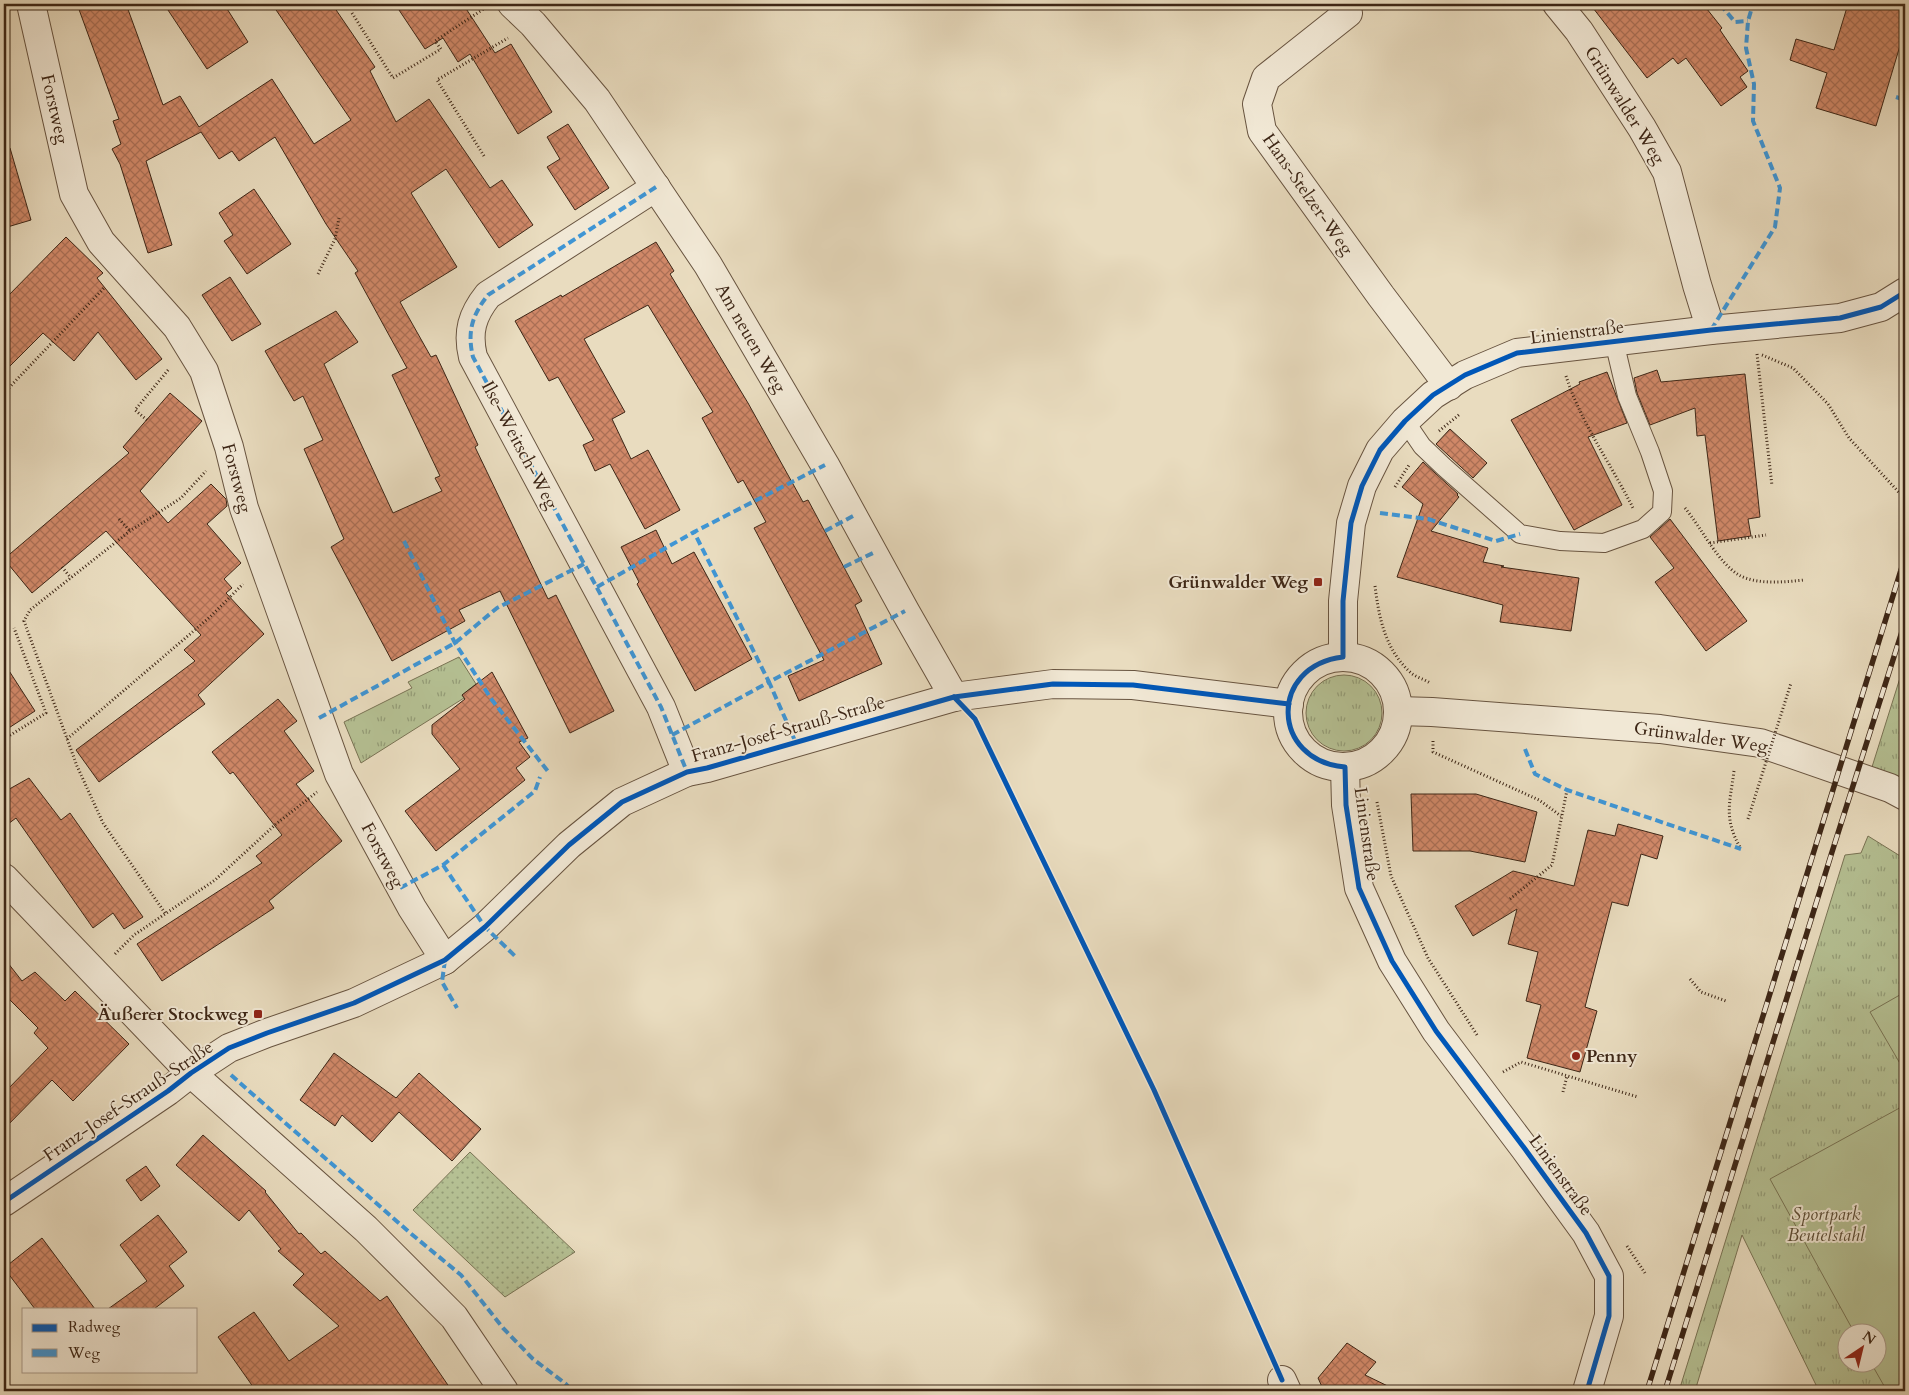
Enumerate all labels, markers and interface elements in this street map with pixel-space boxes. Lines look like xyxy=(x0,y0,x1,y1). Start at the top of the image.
street label: Grünwalder Weg xyxy=(1578,41,1671,170)
street label: Forstweg xyxy=(34,72,75,147)
street label: Hans-Stelzer-Weg xyxy=(1256,128,1360,261)
street label: Am neuen Weg xyxy=(709,279,792,398)
street label: Linienstraße xyxy=(1529,314,1626,351)
street label: Ilse-Weitsch-Weg xyxy=(475,377,564,515)
street label: Forstweg xyxy=(215,441,258,517)
place label: Grünwalder Weg xyxy=(1168,570,1308,595)
marker: Grünwalder Weg xyxy=(1312,576,1324,588)
street label: Franz-Josef-Strauß-Straße xyxy=(689,690,888,769)
street label: Grünwalder Weg xyxy=(1632,716,1770,759)
street label: Linienstraße xyxy=(1348,785,1385,883)
street label: Forstweg xyxy=(355,818,411,893)
place label: Äußerer Stockweg xyxy=(98,1002,248,1027)
marker: Äußerer Stockweg xyxy=(252,1008,264,1020)
street label: Franz-Josef-Strauß-Straße xyxy=(38,1035,218,1168)
place label: Penny xyxy=(1586,1044,1638,1069)
marker: Penny xyxy=(1570,1050,1582,1062)
street label: Linienstraße xyxy=(1523,1130,1599,1221)
park label: Sportpark Beutelstahl xyxy=(1787,1202,1866,1248)
legend xyxy=(22,1308,198,1372)
text: Radweg xyxy=(68,1317,121,1337)
north arrow xyxy=(1836,1322,1886,1372)
text: N xyxy=(1859,1326,1880,1349)
text: Weg xyxy=(67,1343,100,1363)

